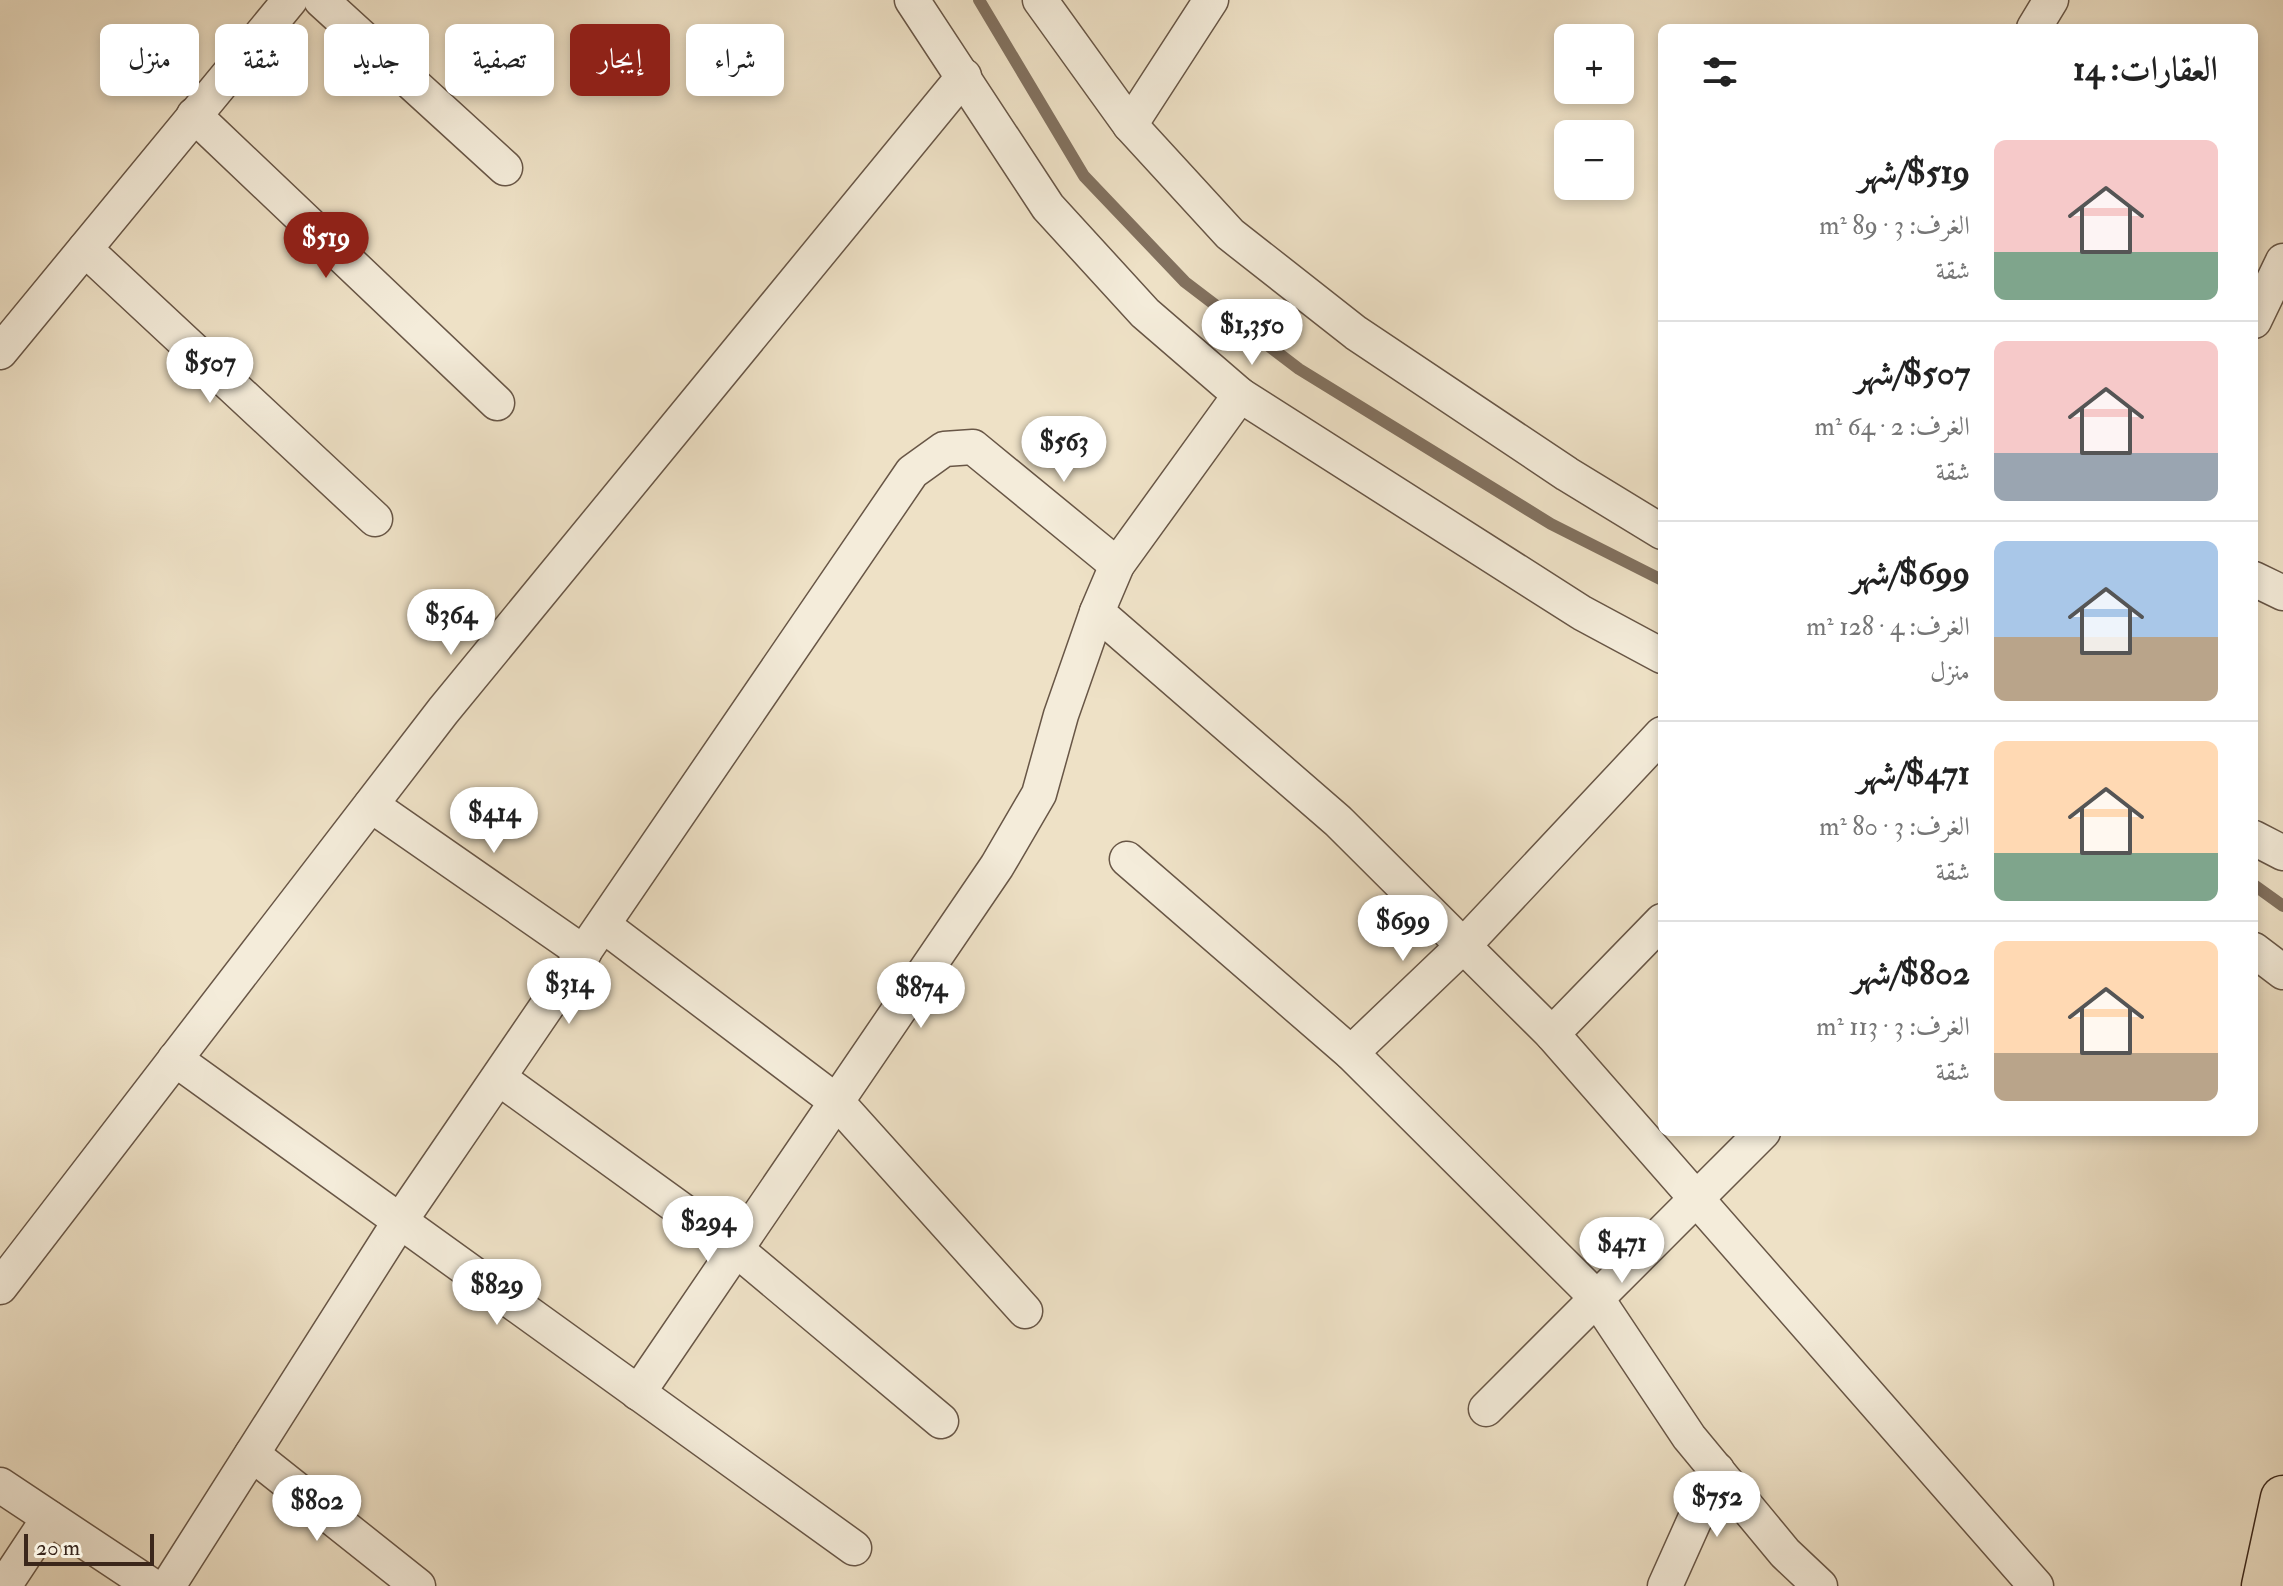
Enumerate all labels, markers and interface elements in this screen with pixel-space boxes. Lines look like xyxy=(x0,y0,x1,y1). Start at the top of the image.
chip: منزل xyxy=(100,24,199,96)
chip: شقة xyxy=(215,24,308,96)
chip: جديد xyxy=(324,24,429,96)
chip: تصفية xyxy=(445,24,554,96)
chip: إيجار xyxy=(570,24,670,96)
chip: شراء xyxy=(686,24,784,96)
map controls xyxy=(1554,24,1634,200)
button: + xyxy=(1554,24,1634,104)
text: العقارات: 14 xyxy=(2073,48,2218,91)
icon: filters xyxy=(1698,50,1742,94)
button: − xyxy=(1554,120,1634,200)
text: $519/شهر xyxy=(1859,151,1970,194)
icon: home xyxy=(2058,172,2154,268)
text: الغرف: 3 · 89 m² xyxy=(1819,210,1970,242)
pin: $519 xyxy=(279,212,373,280)
text: $519 xyxy=(302,222,350,254)
text: شقة xyxy=(1936,255,1970,287)
pin: $1,350 xyxy=(1187,299,1317,367)
text: $1,350 xyxy=(1220,309,1284,341)
pin: $507 xyxy=(163,337,257,405)
text: $507 xyxy=(184,347,236,379)
text: $507/شهر xyxy=(1855,352,1970,395)
icon: home xyxy=(2058,373,2154,469)
text: الغرف: 2 · 64 m² xyxy=(1815,411,1970,443)
pin: $563 xyxy=(1017,416,1111,484)
text: $563 xyxy=(1039,426,1089,458)
text: شقة xyxy=(1936,456,1970,488)
text: $699/شهر xyxy=(1851,552,1970,595)
icon: home xyxy=(2058,573,2154,669)
pin: $364 xyxy=(404,589,498,657)
text: $364 xyxy=(425,599,477,631)
text: الغرف: 4 · 128 m² xyxy=(1806,611,1970,643)
text: منزل xyxy=(1930,656,1970,688)
text: $471/شهر xyxy=(1858,752,1970,795)
icon: home xyxy=(2058,773,2154,869)
pin: $414 xyxy=(447,787,541,855)
text: $414 xyxy=(468,797,520,829)
text: الغرف: 3 · 80 m² xyxy=(1819,811,1970,843)
text: شقة xyxy=(1936,856,1970,888)
pin: $699 xyxy=(1356,895,1450,963)
text: $699 xyxy=(1376,905,1430,937)
text: $802/شهر xyxy=(1852,952,1970,995)
pin: $314 xyxy=(522,958,616,1026)
pin: $874 xyxy=(874,962,968,1030)
text: $314 xyxy=(545,968,593,1000)
text: $874 xyxy=(895,972,947,1004)
icon: home xyxy=(2058,973,2154,1069)
text: الغرف: 3 · 113 m² xyxy=(1816,1011,1970,1043)
text: شقة xyxy=(1936,1056,1970,1088)
pin: $294 xyxy=(661,1196,755,1264)
text: $294 xyxy=(680,1206,736,1238)
pin: $471 xyxy=(1575,1217,1669,1285)
text: $471 xyxy=(1597,1227,1647,1259)
pin: $829 xyxy=(450,1259,544,1327)
text: $829 xyxy=(470,1269,524,1301)
pin: $752 xyxy=(1670,1471,1764,1539)
pin: $802 xyxy=(270,1475,364,1543)
text: $752 xyxy=(1691,1481,1743,1513)
text: $802 xyxy=(290,1485,344,1517)
scale bar xyxy=(24,1530,154,1566)
text: 20 m xyxy=(36,1534,80,1562)

